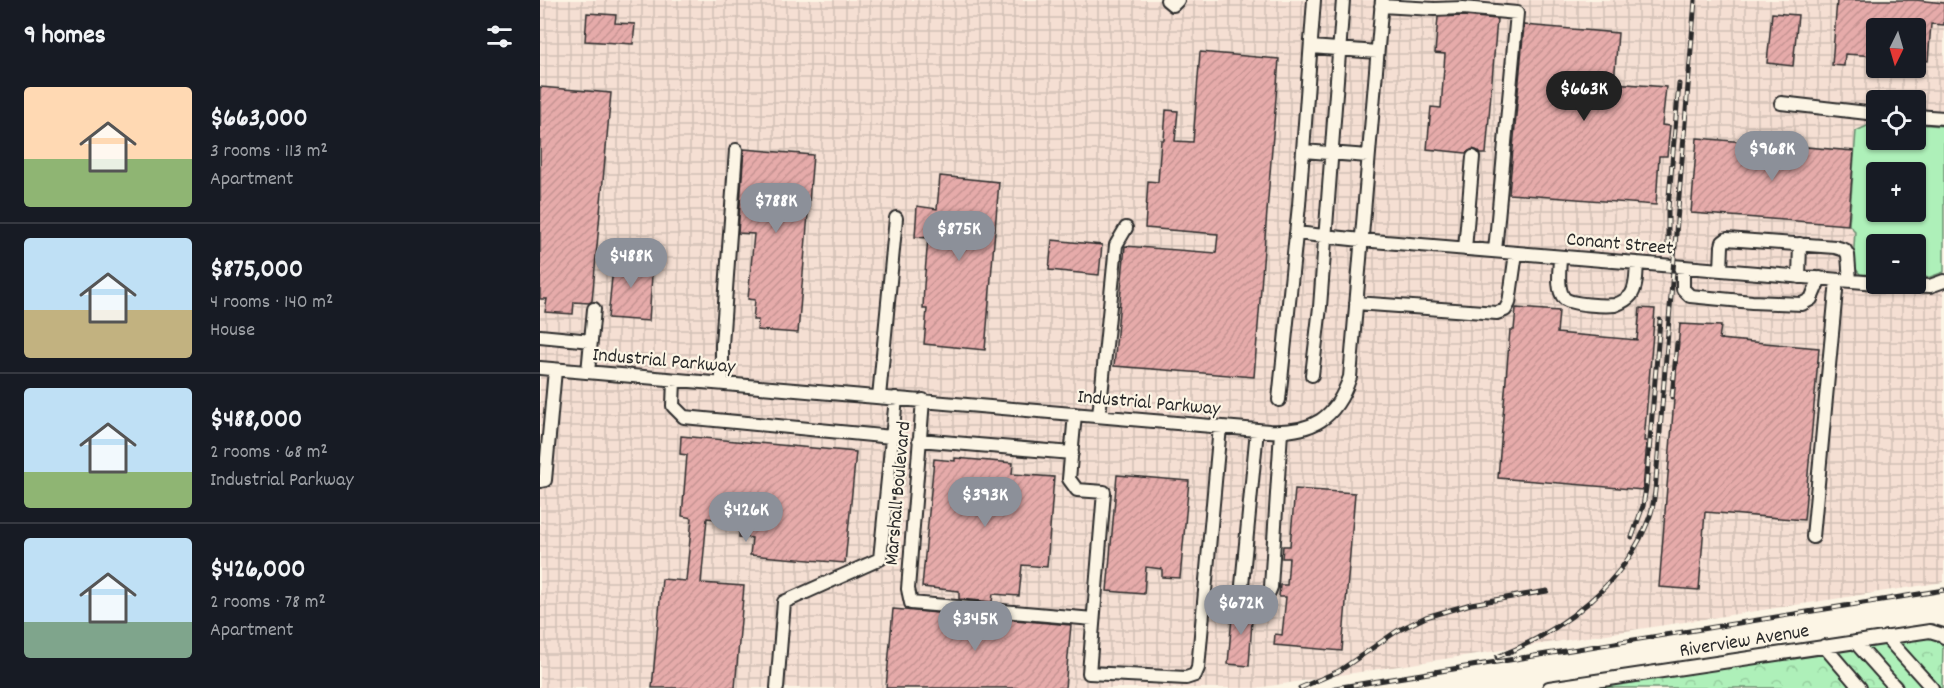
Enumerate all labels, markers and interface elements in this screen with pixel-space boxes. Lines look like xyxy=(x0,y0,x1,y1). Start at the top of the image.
text: 9 homes xyxy=(24,18,106,55)
north arrow xyxy=(1866,18,1926,78)
map controls xyxy=(1866,18,1926,294)
icon: filters xyxy=(483,20,516,53)
pin: $663K xyxy=(1542,71,1626,122)
text: $663K xyxy=(1560,76,1608,104)
button: locate xyxy=(1866,90,1926,150)
text: $663,000 xyxy=(210,101,308,138)
icon: home xyxy=(72,111,144,183)
pin: $968K xyxy=(1730,131,1814,182)
text: $968K xyxy=(1749,136,1795,164)
text: 3 rooms · 113 m² xyxy=(210,138,328,166)
button: + xyxy=(1866,162,1926,222)
text: Apartment xyxy=(210,166,293,194)
pin: $788K xyxy=(734,183,818,234)
text: $788K xyxy=(754,188,798,216)
pin: $875K xyxy=(917,211,1001,262)
text: $875K xyxy=(937,216,981,244)
street label: Conant Street xyxy=(1565,226,1674,264)
button: − xyxy=(1866,234,1926,294)
pin: $488K xyxy=(589,238,673,289)
text: $488K xyxy=(609,243,653,271)
text: $875,000 xyxy=(210,252,303,289)
icon: home xyxy=(72,262,144,334)
text: 4 rooms · 140 m² xyxy=(210,289,333,317)
text: House xyxy=(210,317,255,345)
street label: Industrial Parkway xyxy=(591,342,737,382)
street label: Industrial Parkway xyxy=(1076,384,1222,424)
text: $488,000 xyxy=(210,402,302,439)
icon: home xyxy=(72,412,144,484)
street label: Marshall Boulevard xyxy=(879,420,919,567)
text: 2 rooms · 68 m² xyxy=(210,439,328,467)
text: Industrial Parkway xyxy=(210,467,353,495)
pin: $393K xyxy=(943,477,1027,528)
text: $393K xyxy=(962,482,1008,510)
pin: $426K xyxy=(704,492,788,543)
text: $426K xyxy=(723,497,769,525)
text: $426,000 xyxy=(210,552,306,589)
icon: home xyxy=(72,562,144,634)
pin: $672K xyxy=(1199,585,1283,636)
text: 2 rooms · 78 m² xyxy=(210,589,326,617)
text: $672K xyxy=(1218,590,1264,618)
pin: $345K xyxy=(933,601,1017,652)
text: $345K xyxy=(952,606,998,634)
text: Apartment xyxy=(210,617,293,645)
street label: Riverview Avenue xyxy=(1678,618,1812,666)

